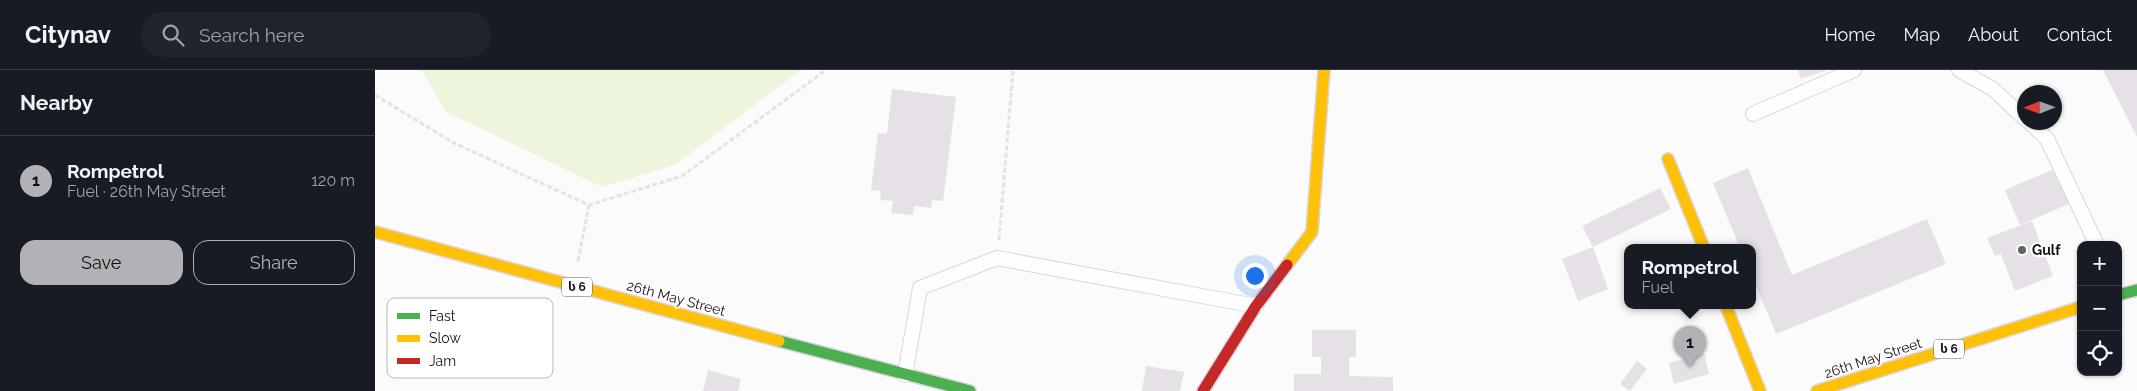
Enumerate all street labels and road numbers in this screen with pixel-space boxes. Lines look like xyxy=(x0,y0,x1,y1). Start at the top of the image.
street label: 26th May Street xyxy=(625,277,727,319)
road number: ს 6 xyxy=(562,278,592,296)
street label: 26th May Street xyxy=(1822,335,1924,381)
road number: ს 6 xyxy=(1934,340,1964,358)

